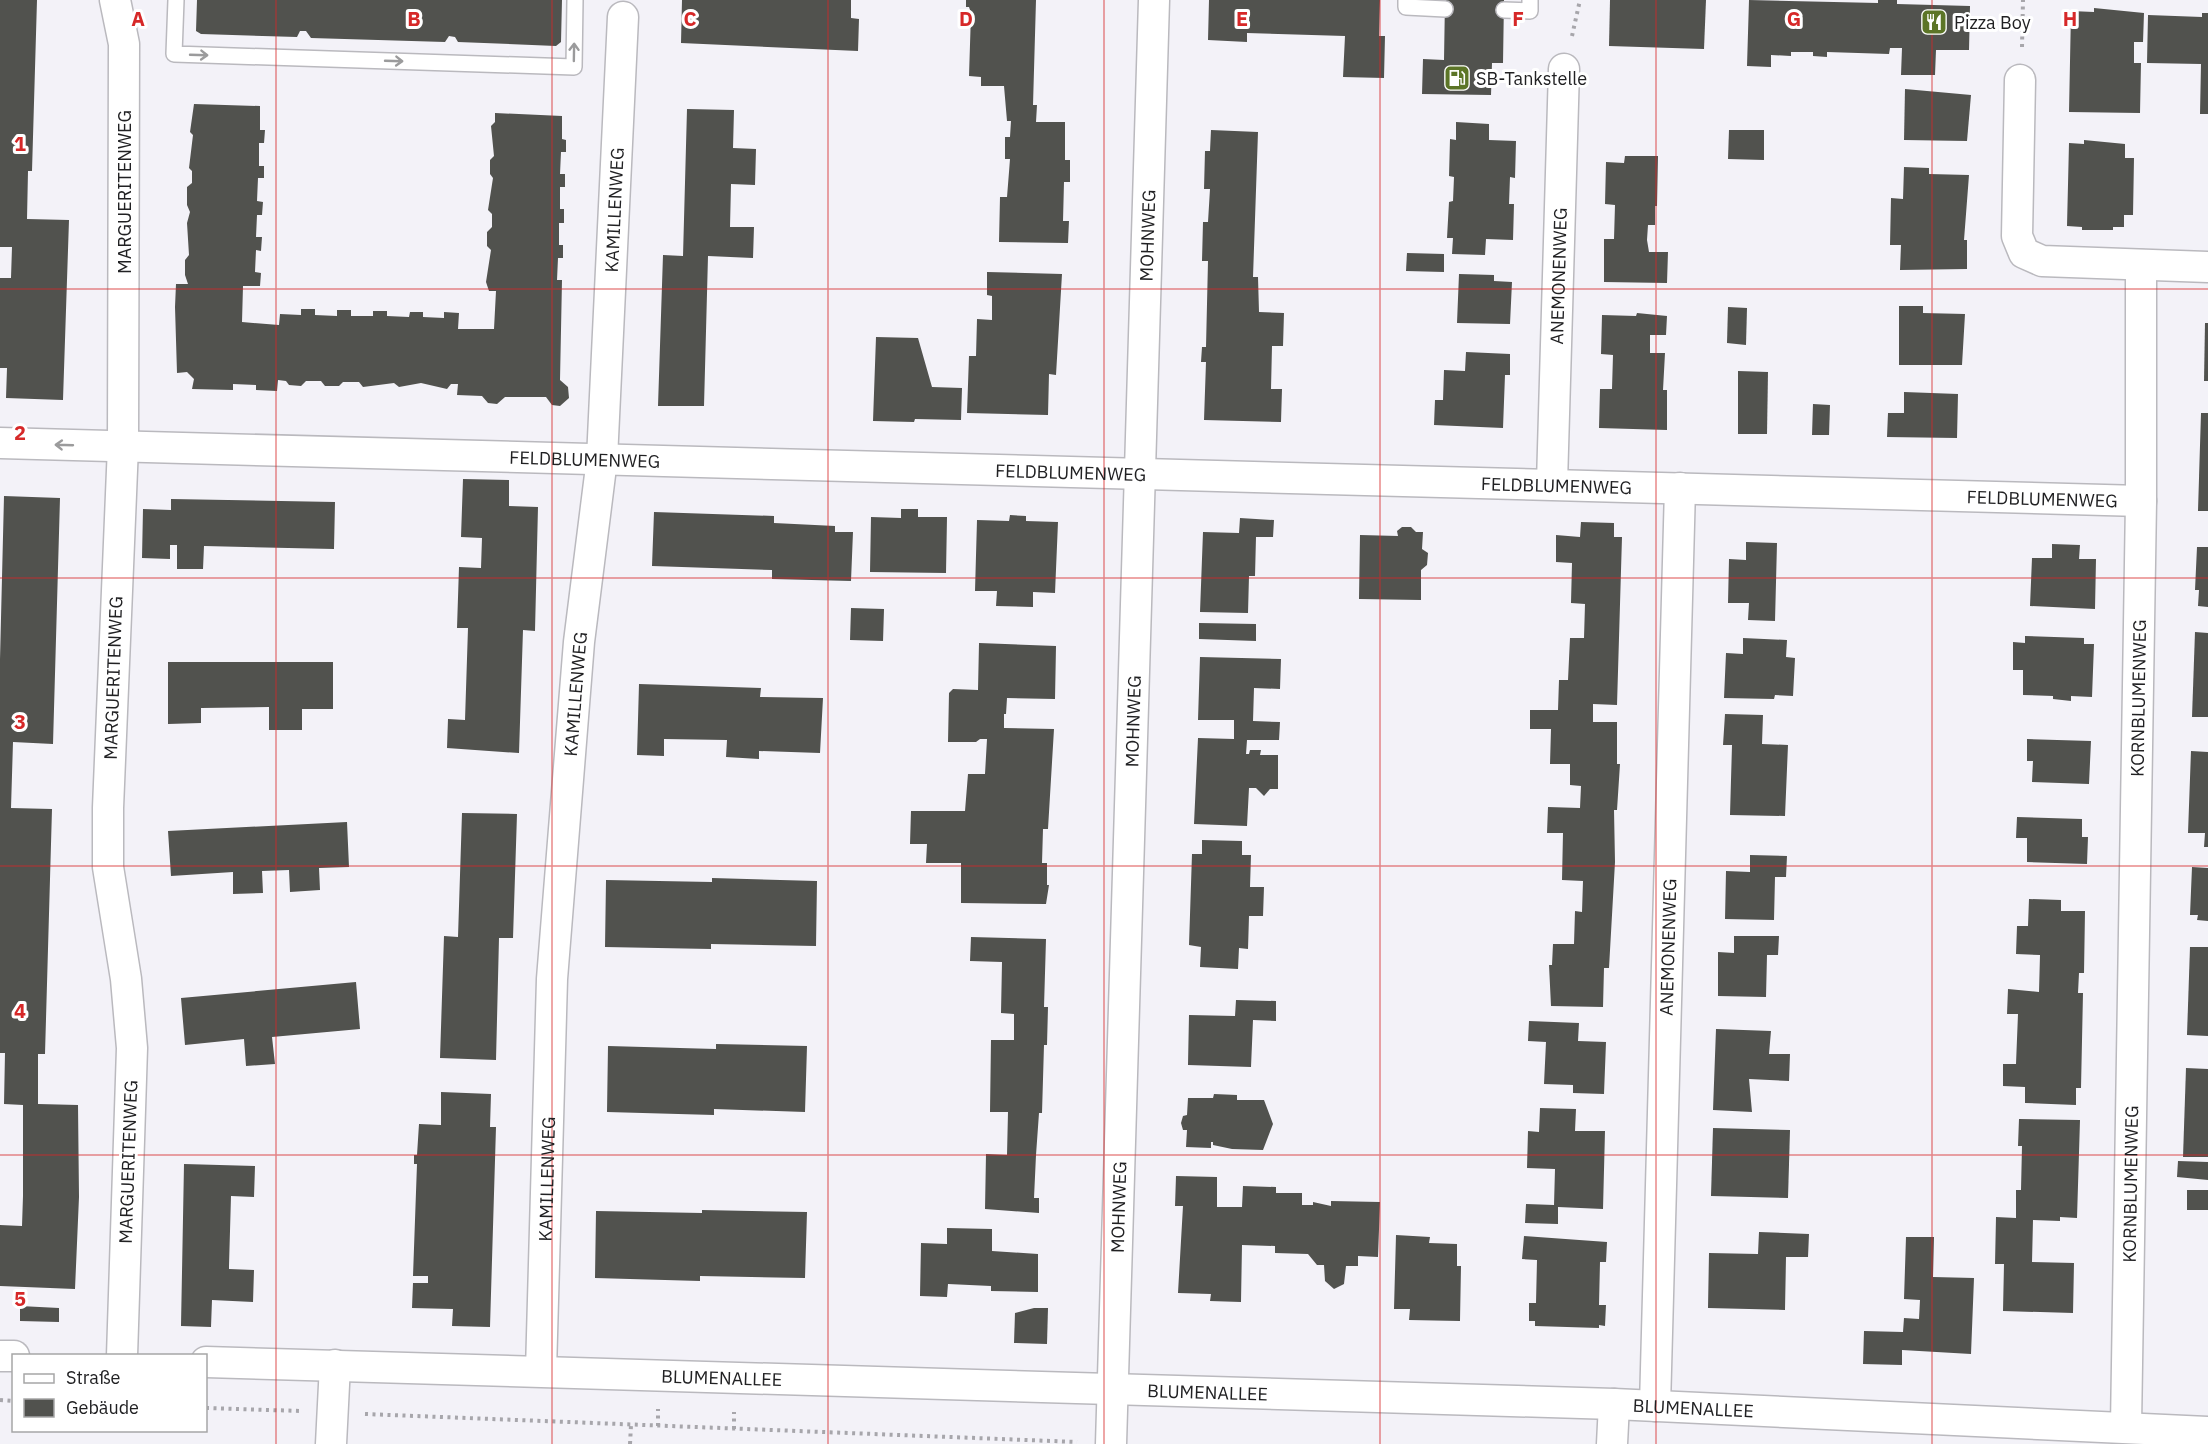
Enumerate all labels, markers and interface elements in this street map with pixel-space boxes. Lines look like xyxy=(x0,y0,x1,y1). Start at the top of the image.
text: A xyxy=(131,5,145,32)
text: B xyxy=(407,5,421,32)
text: C xyxy=(683,5,697,32)
text: D xyxy=(959,5,973,32)
text: E xyxy=(1236,5,1248,32)
text: F xyxy=(1512,5,1524,32)
text: G xyxy=(1787,5,1801,32)
text: H xyxy=(2063,5,2077,32)
restaurant icon: Pizza Boy xyxy=(1919,7,1949,37)
place label: Pizza Boy xyxy=(1954,11,2031,34)
one-way arrow xyxy=(569,42,580,62)
one-way arrow xyxy=(189,49,209,60)
one-way arrow xyxy=(384,55,404,67)
fuel station icon: SB-Tankstelle xyxy=(1442,63,1472,93)
place label: SB-Tankstelle xyxy=(1476,67,1587,90)
street label: MARGUERITENWEG xyxy=(113,110,136,274)
text: 1 xyxy=(14,130,26,157)
street label: KAMILLENWEG xyxy=(599,147,628,273)
street label: MOHNWEG xyxy=(1134,189,1160,282)
street label: ANEMONENWEG xyxy=(1545,207,1571,345)
text: 2 xyxy=(14,419,26,446)
one-way arrow xyxy=(55,439,75,450)
street label: FELDBLUMENWEG xyxy=(509,445,661,472)
street label: FELDBLUMENWEG xyxy=(995,458,1146,486)
street label: FELDBLUMENWEG xyxy=(1481,472,1632,499)
street label: FELDBLUMENWEG xyxy=(1966,485,2118,512)
street label: MARGUERITENWEG xyxy=(99,596,127,760)
street label: KORNBLUMENWEG xyxy=(2125,619,2151,777)
street label: KAMILLENWEG xyxy=(558,630,592,757)
street label: MOHNWEG xyxy=(1120,675,1145,768)
text: 3 xyxy=(14,708,26,735)
street label: ANEMONENWEG xyxy=(1654,878,1681,1016)
text: 4 xyxy=(14,997,26,1024)
street label: MARGUERITENWEG xyxy=(114,1080,142,1244)
street label: KORNBLUMENWEG xyxy=(2117,1105,2143,1263)
street label: KAMILLENWEG xyxy=(533,1116,560,1242)
street label: MOHNWEG xyxy=(1105,1161,1131,1253)
text: 5 xyxy=(14,1285,26,1312)
legend xyxy=(12,1354,207,1432)
street label: BLUMENALLEE xyxy=(661,1364,783,1391)
text: Straße xyxy=(66,1366,120,1389)
street label: BLUMENALLEE xyxy=(1147,1379,1268,1405)
street label: BLUMENALLEE xyxy=(1632,1393,1754,1422)
text: Gebäude xyxy=(66,1396,139,1419)

